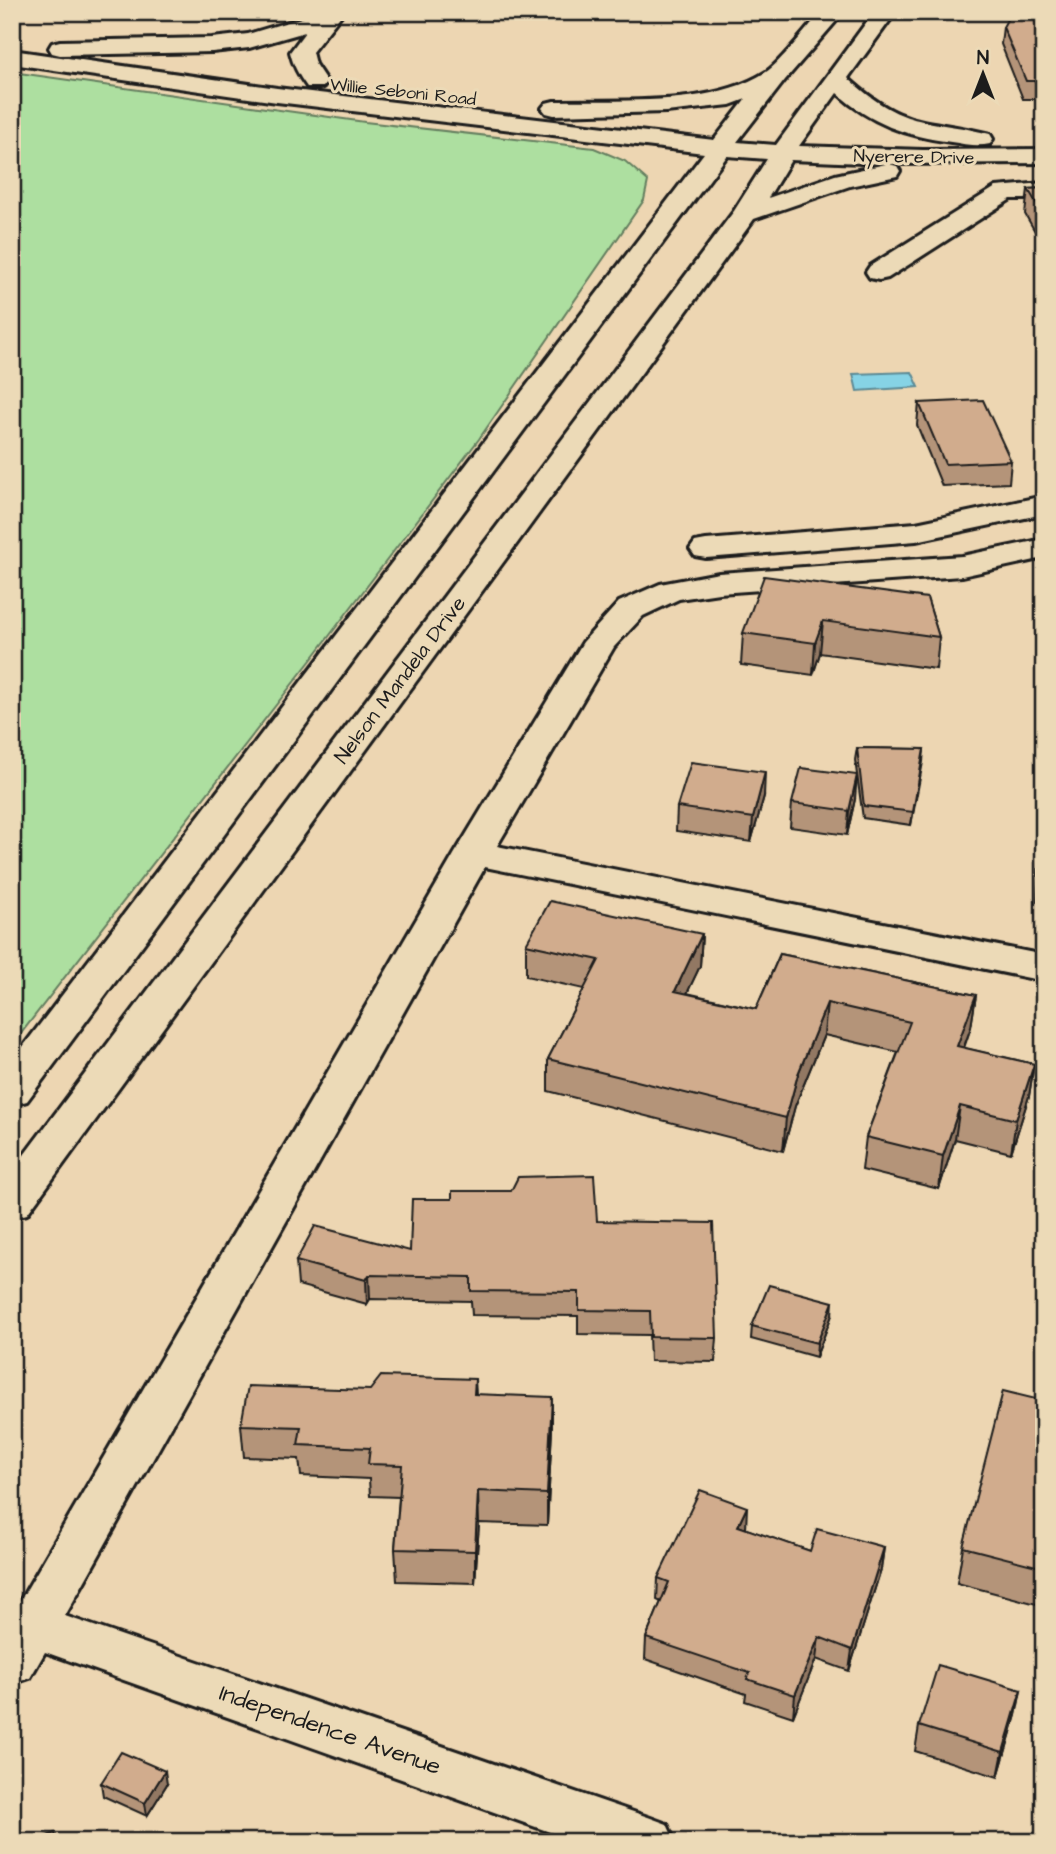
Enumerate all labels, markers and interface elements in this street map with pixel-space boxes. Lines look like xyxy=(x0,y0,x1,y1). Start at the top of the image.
north arrow xyxy=(948,38,1018,108)
text: N xyxy=(977,45,989,72)
street label: Willie Seboni Road xyxy=(329,72,477,112)
street label: Nyerere Drive xyxy=(853,143,975,172)
street label: Nelson Mandela Drive xyxy=(327,590,473,770)
street label: Independence Avenue xyxy=(215,1676,445,1784)

